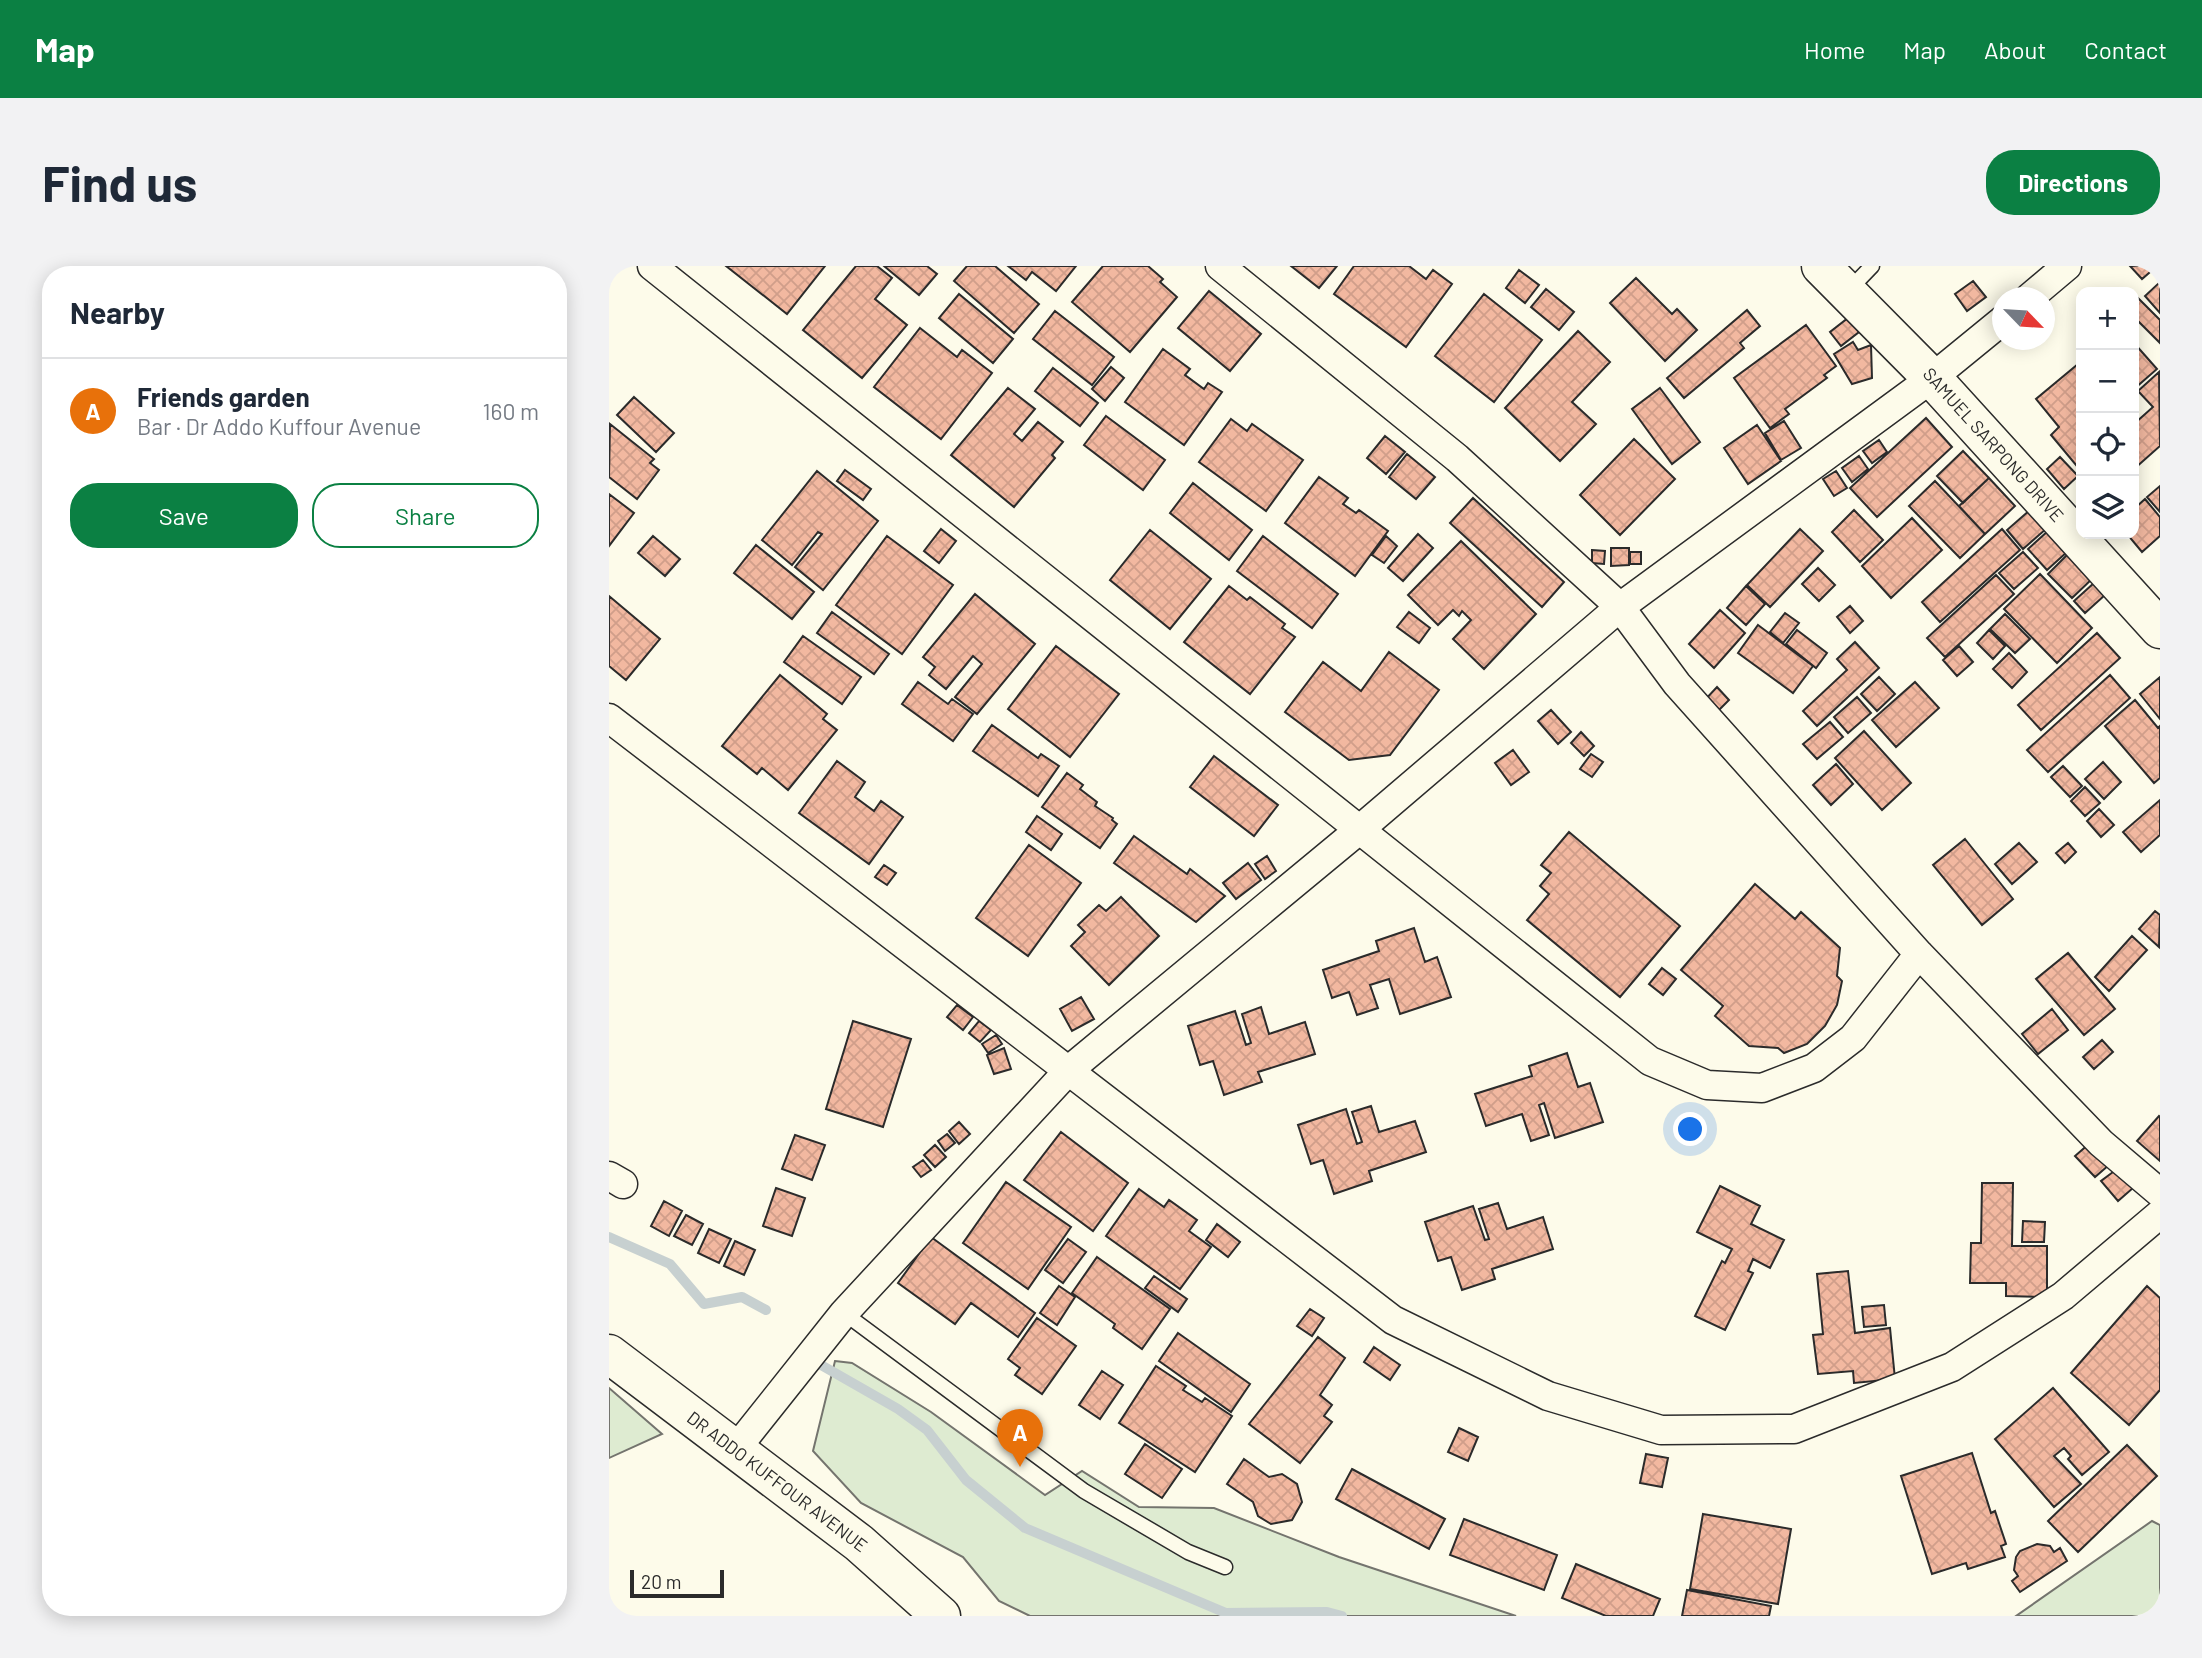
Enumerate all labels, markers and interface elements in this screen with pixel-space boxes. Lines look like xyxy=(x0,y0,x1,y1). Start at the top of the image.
text: Map xyxy=(35,29,95,69)
text: Home xyxy=(1804,35,1865,64)
text: Map xyxy=(1903,35,1946,64)
text: About xyxy=(1984,35,2046,64)
text: Contact xyxy=(2084,35,2167,64)
button: Directions xyxy=(1986,150,2160,215)
text: Find us xyxy=(42,153,197,212)
north arrow xyxy=(1992,287,2055,350)
map controls xyxy=(2076,287,2139,539)
button: + xyxy=(2076,287,2139,350)
text: Nearby xyxy=(70,294,165,330)
button: − xyxy=(2076,350,2139,413)
street label: SAMUEL SARPONG DRIVE xyxy=(1919,363,2069,526)
text: Friends garden xyxy=(137,381,310,412)
text: A xyxy=(85,397,101,425)
text: 160 m xyxy=(482,397,539,425)
text: Bar · Dr Addo Kuffour Avenue xyxy=(137,412,421,440)
button: locate xyxy=(2076,413,2139,476)
button: layers xyxy=(2076,476,2139,539)
button: Save xyxy=(70,483,298,548)
button: Share xyxy=(312,483,539,548)
your location xyxy=(1673,1112,1707,1146)
street label: DR ADDO KUFFOUR AVENUE xyxy=(683,1406,872,1556)
pin: A xyxy=(997,1409,1043,1467)
scale bar xyxy=(630,1567,725,1599)
text: 20 m xyxy=(641,1570,681,1593)

